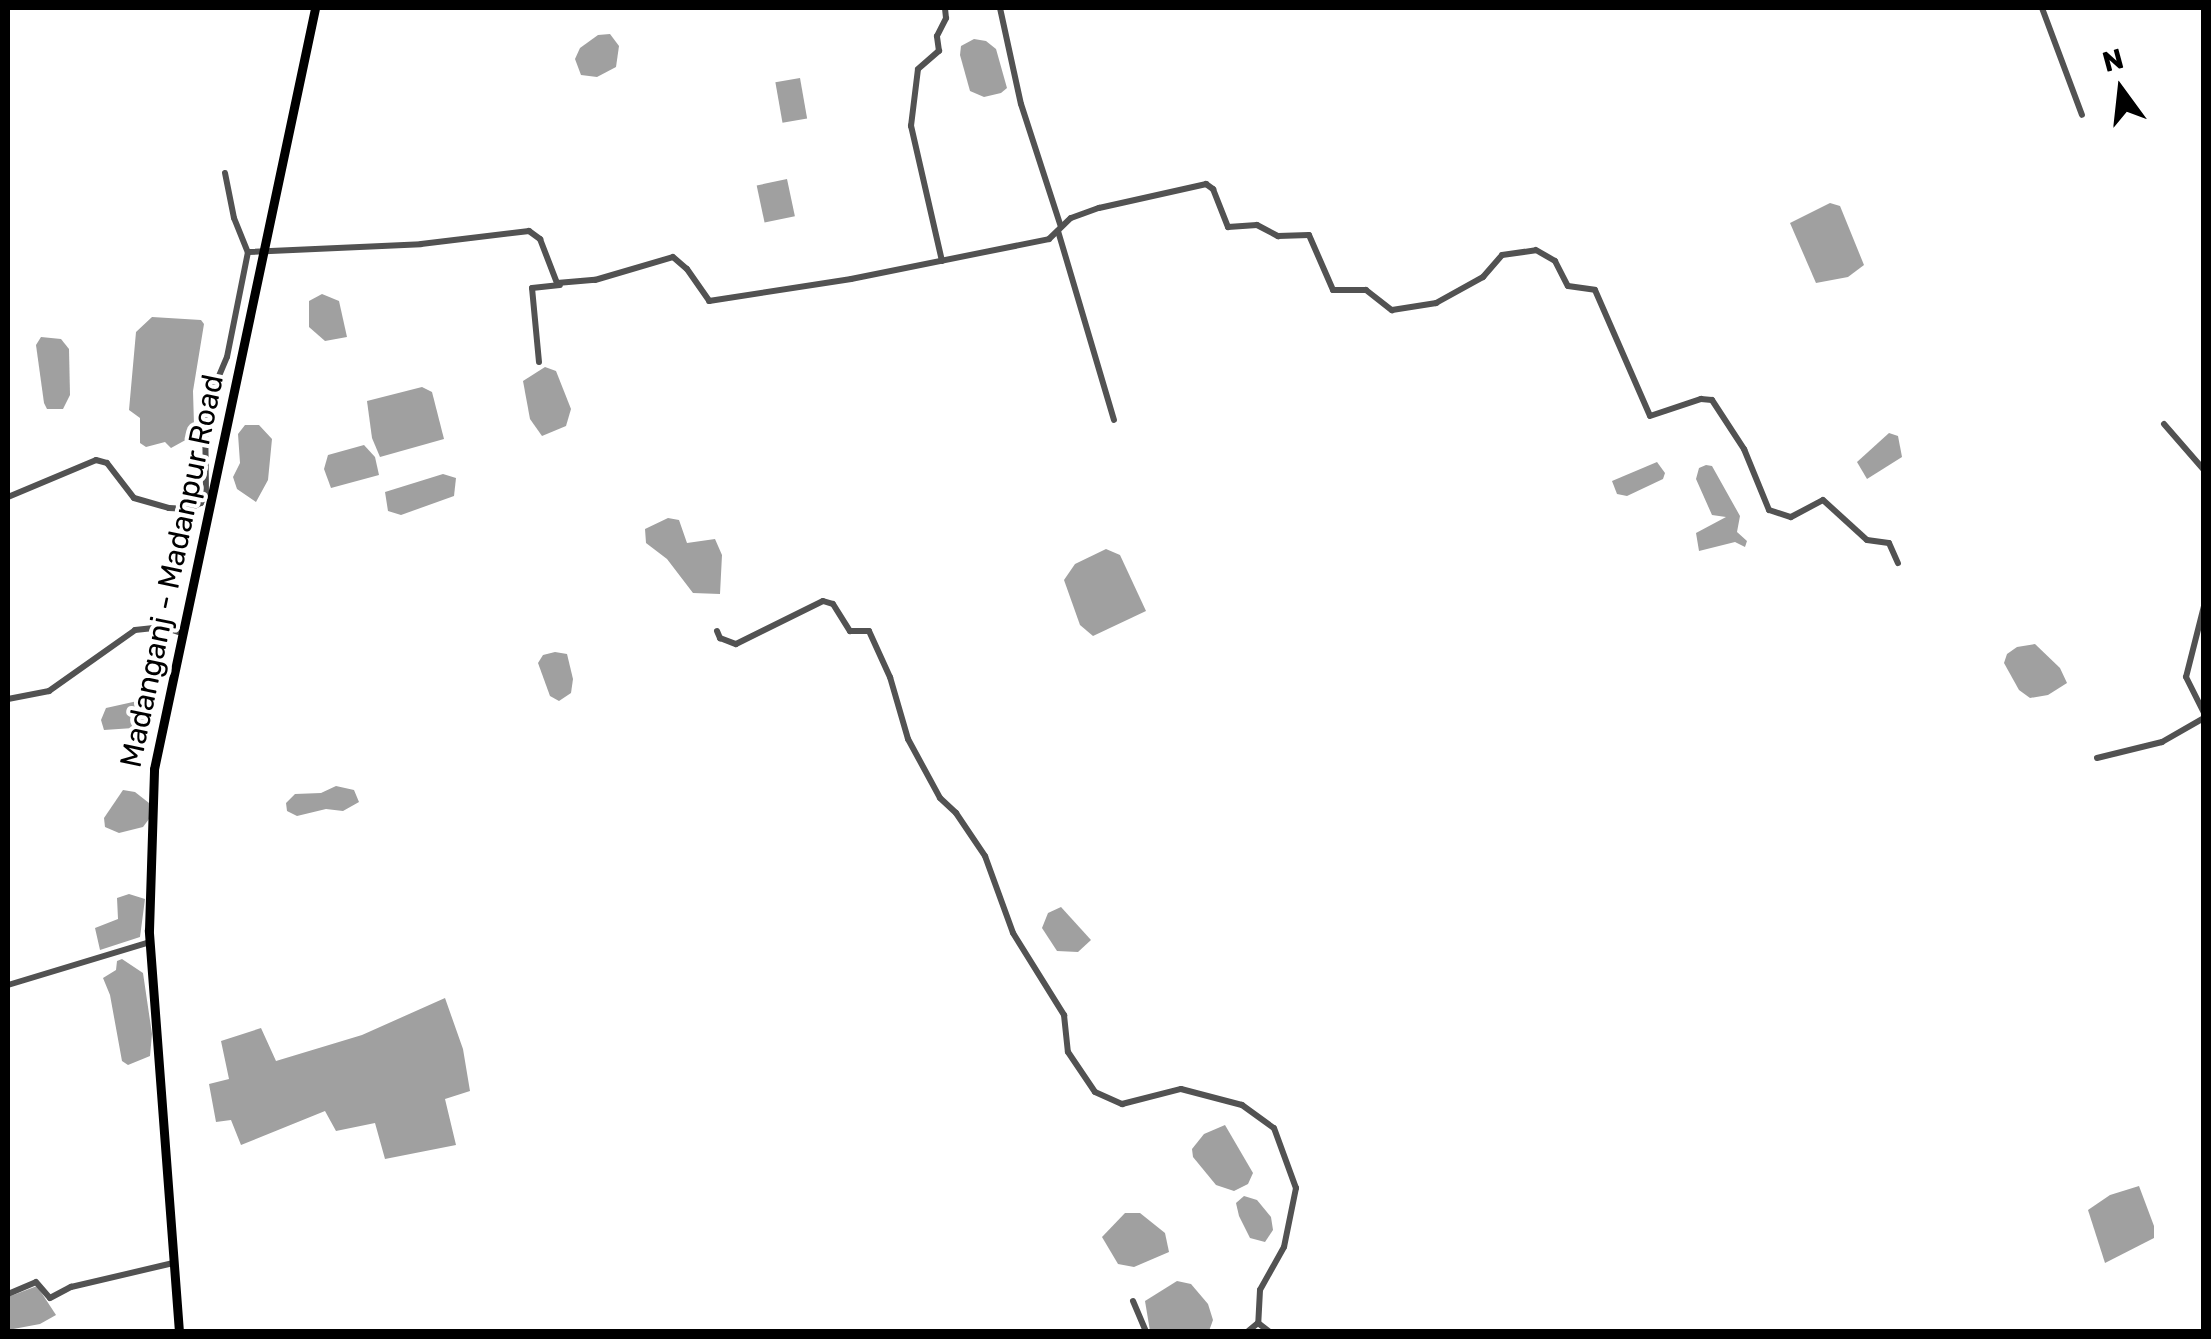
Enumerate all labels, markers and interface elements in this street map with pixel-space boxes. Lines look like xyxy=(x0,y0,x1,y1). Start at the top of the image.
north arrow xyxy=(2071,40,2171,140)
text: N xyxy=(2099,42,2127,79)
street label: Madanganj - Madanpur Road xyxy=(113,371,231,771)

